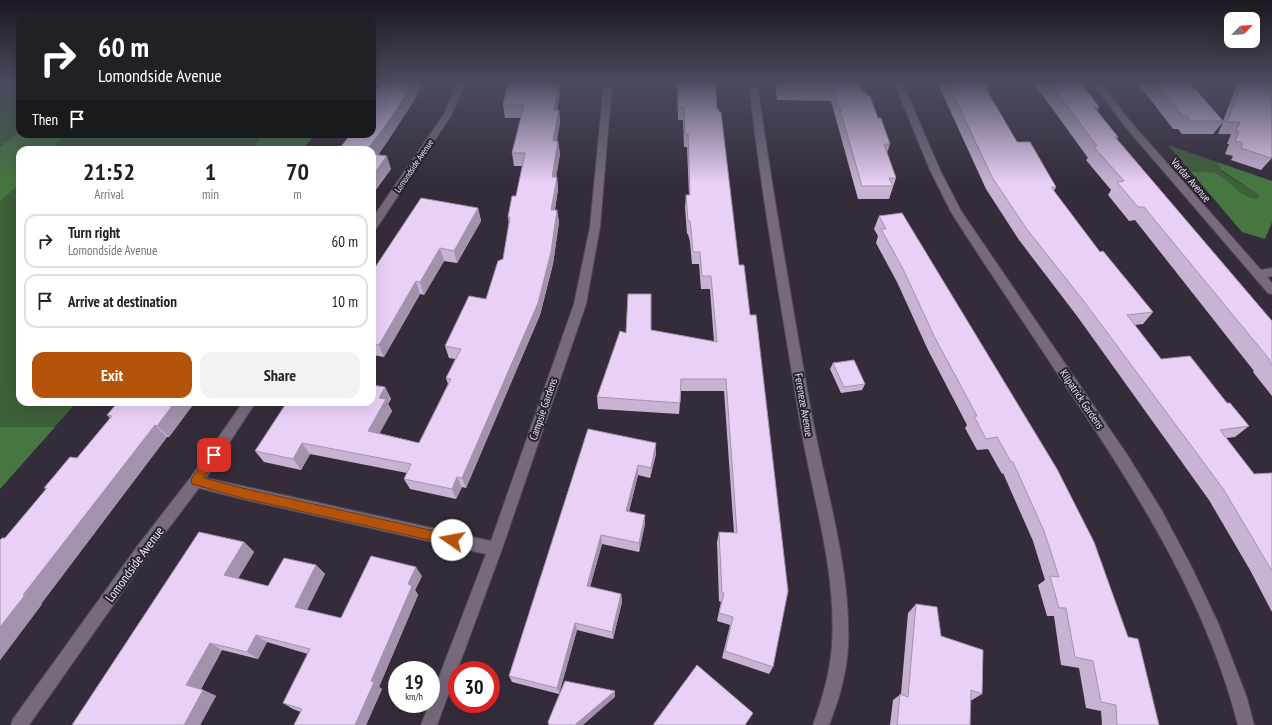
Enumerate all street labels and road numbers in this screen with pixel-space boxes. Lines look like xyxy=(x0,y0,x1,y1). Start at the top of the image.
street label: Lomondside Avenue xyxy=(392,137,436,194)
street label: Vardar Avenue xyxy=(1167,154,1214,205)
street label: Kilpatrick Gardens xyxy=(1057,367,1107,432)
street label: Fereneze Avenue xyxy=(792,372,817,438)
street label: Campsie Gardens xyxy=(526,376,560,442)
street label: Lomondside Avenue xyxy=(101,523,168,605)

